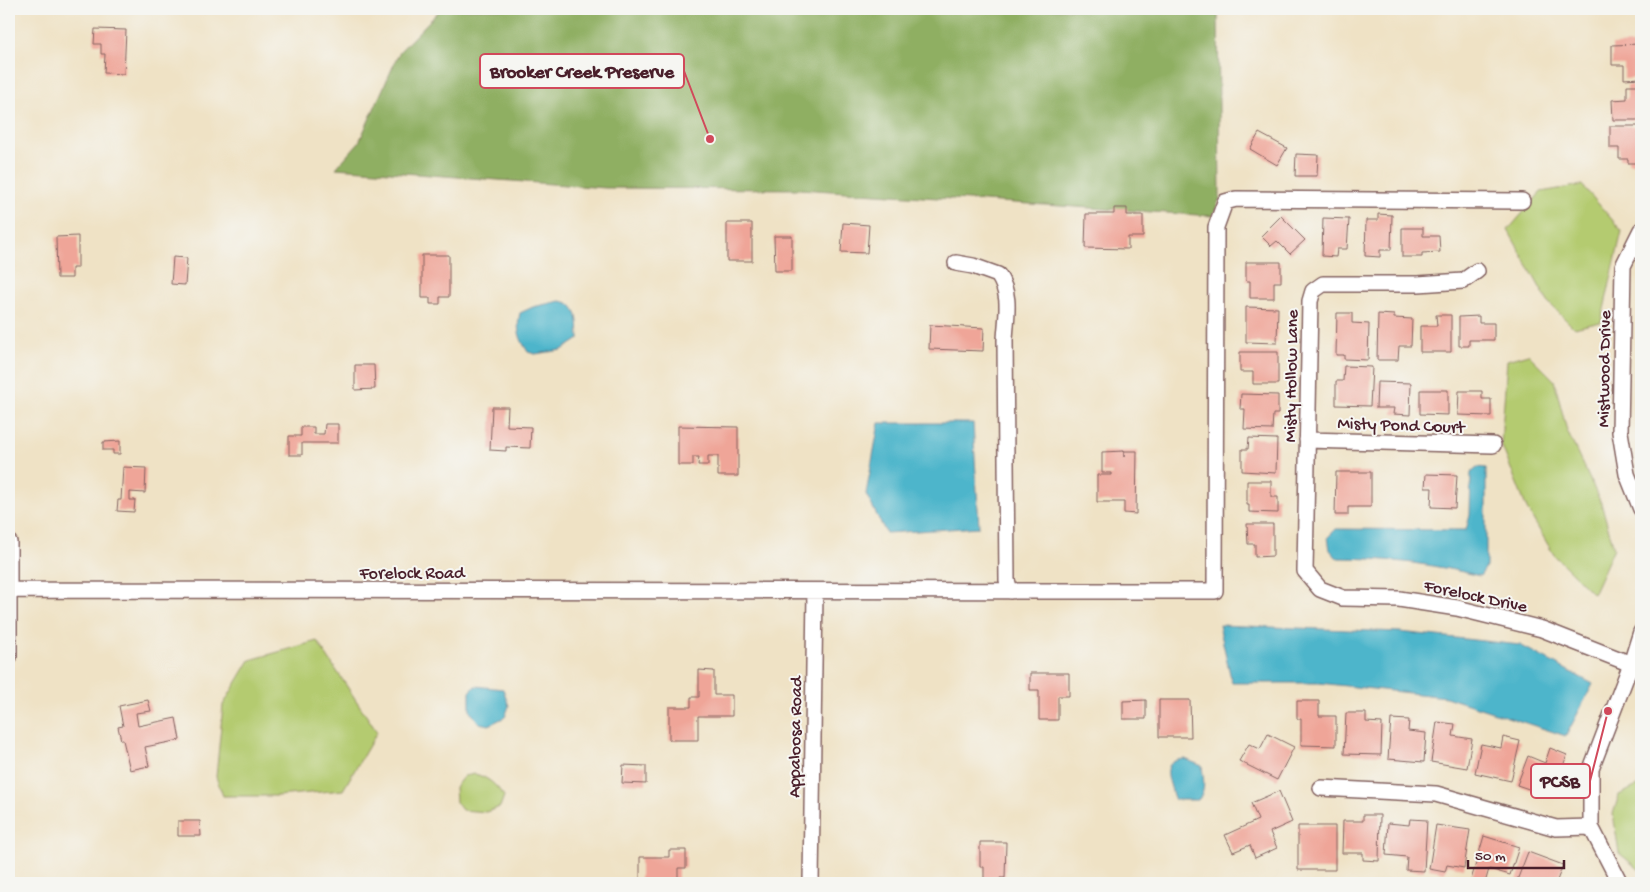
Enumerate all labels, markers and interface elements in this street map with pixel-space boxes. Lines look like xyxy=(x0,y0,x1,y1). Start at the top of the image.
callout: Brooker Creek Preserve xyxy=(480,54,684,88)
text: Brooker Creek Preserve xyxy=(489,62,675,85)
street label: Misty Hollow Lane xyxy=(1281,309,1304,443)
street label: Mistwood Drive xyxy=(1594,310,1617,428)
street label: Misty Pond Court xyxy=(1337,414,1467,439)
street label: Forelock Road xyxy=(358,564,466,585)
street label: Forelock Drive xyxy=(1421,576,1530,619)
street label: Appaloosa Road xyxy=(785,675,808,798)
callout: PCSB xyxy=(1531,764,1590,798)
text: PCSB xyxy=(1539,772,1581,795)
scale bar xyxy=(1468,837,1564,869)
text: 50 m xyxy=(1475,848,1506,866)

